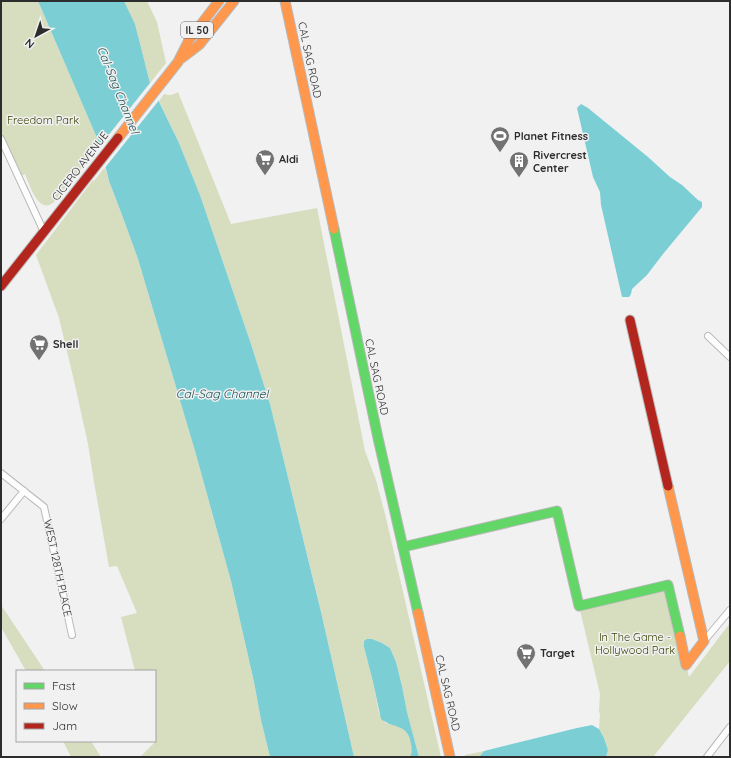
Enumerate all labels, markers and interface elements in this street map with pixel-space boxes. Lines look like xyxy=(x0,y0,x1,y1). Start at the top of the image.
north arrow xyxy=(16,16,56,56)
street label: CAL SAG ROAD xyxy=(295,21,325,100)
road number: IL 50 xyxy=(181,22,213,38)
text: N xyxy=(22,36,37,52)
water label: Cal-Sag Channel xyxy=(94,44,143,137)
park label: Freedom Park xyxy=(7,113,79,127)
sports icon: Planet Fitness xyxy=(489,125,511,153)
street label: CICERO AVENUE xyxy=(49,129,111,203)
place label: Planet Fitness xyxy=(514,129,588,143)
supermarket icon: Aldi xyxy=(254,148,276,176)
place label: Rivercrest Center xyxy=(533,148,587,175)
building icon: Rivercrest Center xyxy=(508,150,530,178)
place label: Aldi xyxy=(279,152,298,166)
supermarket icon: Shell xyxy=(28,333,50,361)
place label: Shell xyxy=(53,337,78,351)
street label: CAL SAG ROAD xyxy=(362,338,392,417)
water label: Cal-Sag Channel xyxy=(176,386,270,401)
street label: WEST 128TH PLACE xyxy=(41,518,75,618)
park label: In The Game - Hollywood Park xyxy=(595,630,675,657)
supermarket icon: Target xyxy=(515,642,537,670)
place label: Target xyxy=(540,646,575,660)
street label: CAL SAG ROAD xyxy=(432,654,464,733)
legend xyxy=(16,670,156,742)
text: Fast xyxy=(52,678,76,693)
text: Slow xyxy=(52,698,78,713)
text: Jam xyxy=(52,718,77,733)

